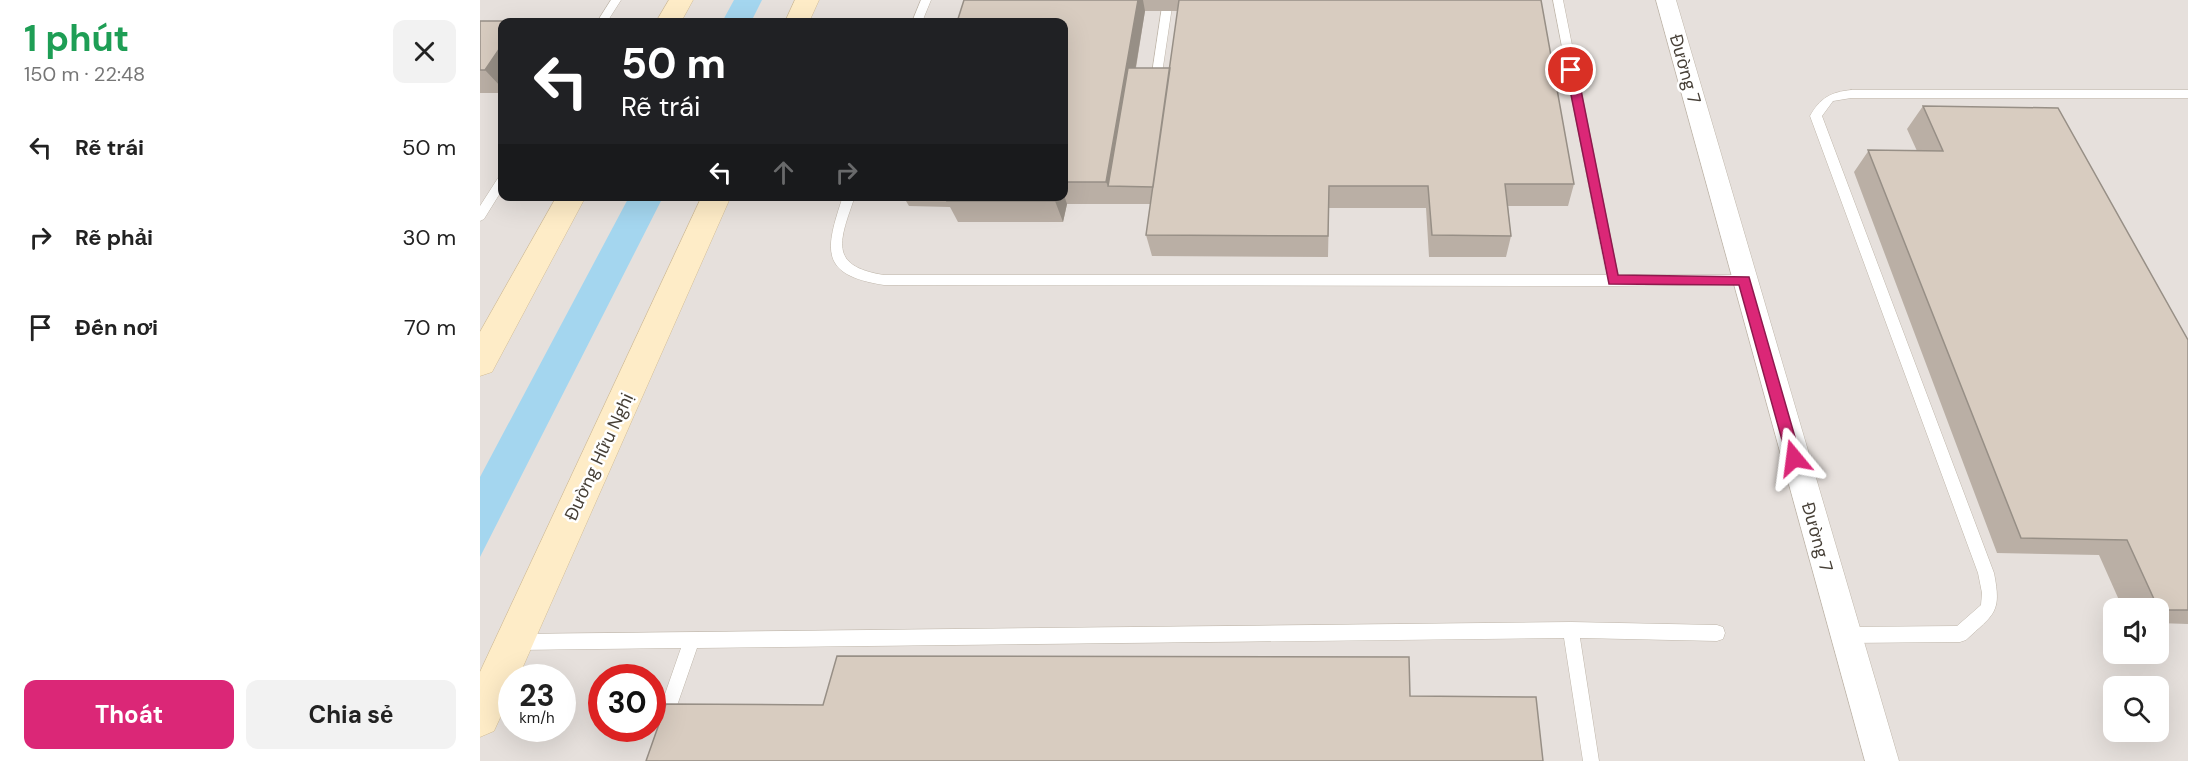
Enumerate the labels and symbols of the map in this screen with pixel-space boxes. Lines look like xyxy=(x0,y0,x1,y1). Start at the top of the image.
street label: Đường 7 xyxy=(1664,31,1706,107)
pin xyxy=(1545,44,1596,95)
street label: Đường Hữu Nghị xyxy=(559,389,639,525)
position arrow xyxy=(1762,426,1826,490)
street label: Đường 7 xyxy=(1796,499,1838,575)
speed limit sign: 30 xyxy=(588,664,666,742)

